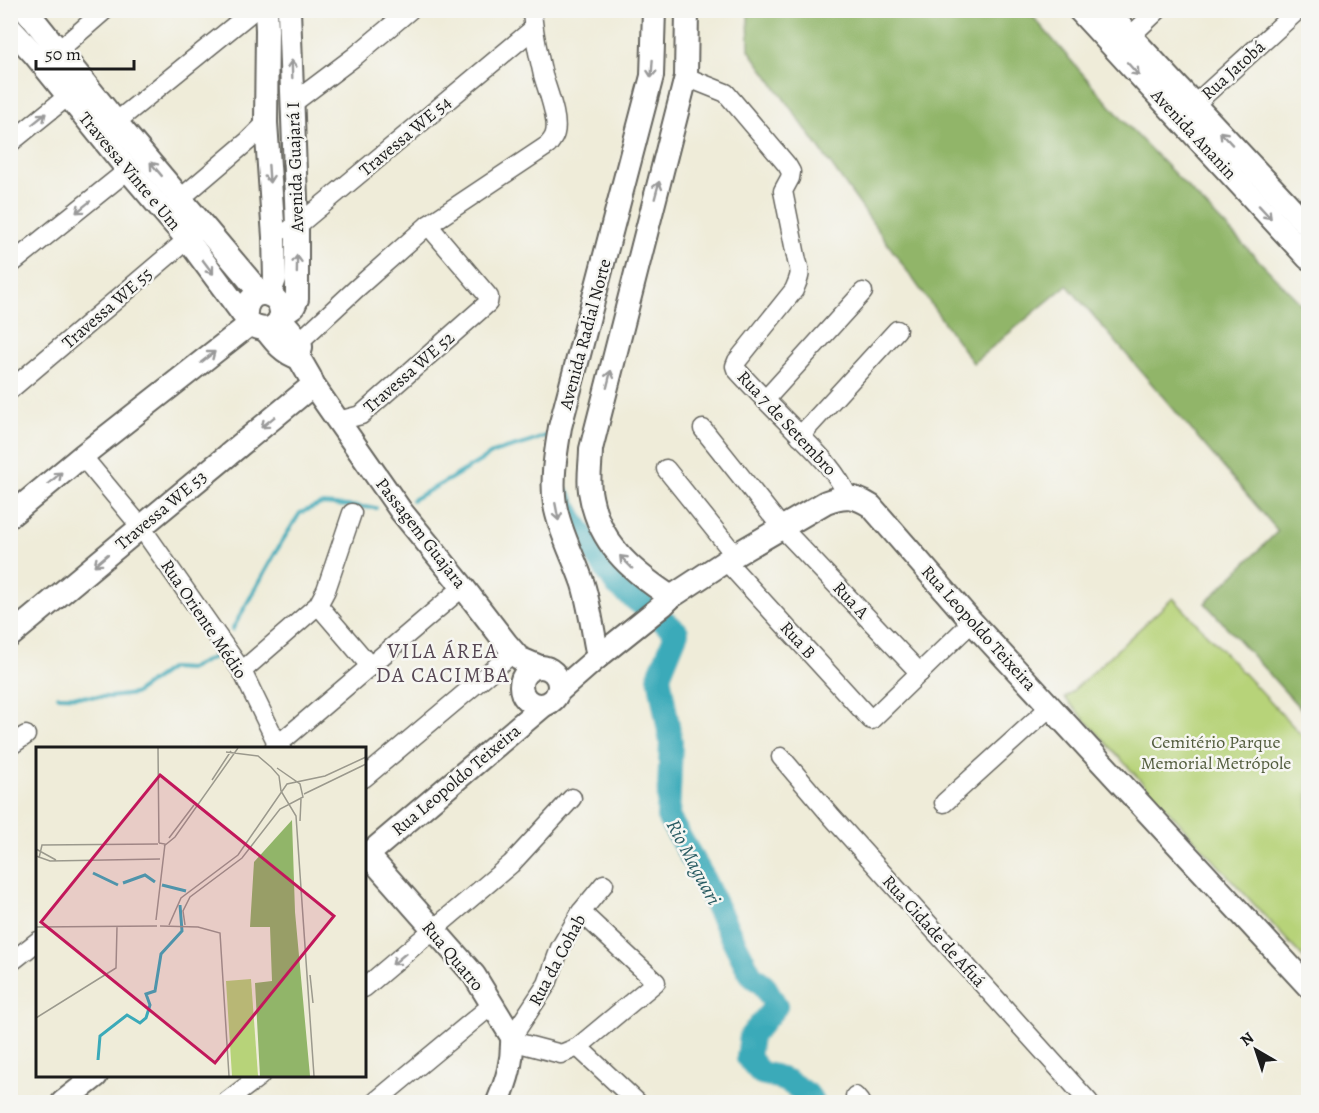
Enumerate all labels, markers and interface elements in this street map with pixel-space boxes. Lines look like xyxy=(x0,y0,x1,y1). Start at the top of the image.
scale bar xyxy=(36,33,134,71)
street label: Rua Jatobá xyxy=(1196,34,1271,105)
text: 50 m xyxy=(45,42,81,66)
one-way arrow xyxy=(647,58,658,78)
one-way arrow xyxy=(286,60,297,80)
one-way arrow xyxy=(1126,61,1140,76)
street label: Avenida Ananin xyxy=(1145,83,1242,185)
street label: Travessa WE 54 xyxy=(354,90,456,182)
street label: Avenida Guajará I xyxy=(281,101,309,234)
street label: Travessa Vinte e Um xyxy=(73,107,187,235)
one-way arrow xyxy=(31,113,47,126)
one-way arrow xyxy=(1219,130,1233,145)
one-way arrow xyxy=(149,161,162,177)
one-way arrow xyxy=(264,163,275,183)
one-way arrow xyxy=(652,181,663,200)
one-way arrow xyxy=(75,200,91,213)
one-way arrow xyxy=(1258,204,1272,219)
one-way arrow xyxy=(291,255,303,275)
street label: Avenida Radial Norte xyxy=(553,256,617,413)
one-way arrow xyxy=(202,259,214,275)
street label: Travessa WE 55 xyxy=(57,262,157,354)
street label: Travessa WE 52 xyxy=(358,325,460,418)
one-way arrow xyxy=(200,350,216,363)
street label: Rua 7 de Setembro xyxy=(732,365,842,481)
one-way arrow xyxy=(603,370,615,389)
one-way arrow xyxy=(261,415,276,429)
street label: Travessa WE 53 xyxy=(110,465,212,555)
one-way arrow xyxy=(47,471,62,485)
street label: Passagem Guajara xyxy=(370,473,472,594)
one-way arrow xyxy=(552,501,563,521)
one-way arrow xyxy=(93,553,109,566)
one-way arrow xyxy=(618,554,633,569)
street label: Rua Oriente Médio xyxy=(155,555,253,683)
street label: Rua Leopoldo Teixeira xyxy=(916,560,1042,697)
street label: Rua A xyxy=(828,576,875,624)
street label: Rua B xyxy=(775,616,821,664)
district label: VILA ÁREA DA CACIMBA xyxy=(376,637,510,689)
street label: Rua Leopoldo Teixeira xyxy=(386,718,526,841)
park label: Cemitério Parque Memorial Metrópole xyxy=(1141,730,1291,775)
inset map xyxy=(36,747,366,1077)
water label: Rio Maguari xyxy=(660,815,727,910)
street label: Rua Cidade de Afuá xyxy=(877,870,991,993)
street label: Rua da Cohab xyxy=(523,910,591,1010)
street label: Rua Quatro xyxy=(417,916,489,996)
one-way arrow xyxy=(391,952,407,965)
north arrow xyxy=(1226,1020,1286,1080)
text: N xyxy=(1236,1027,1259,1051)

